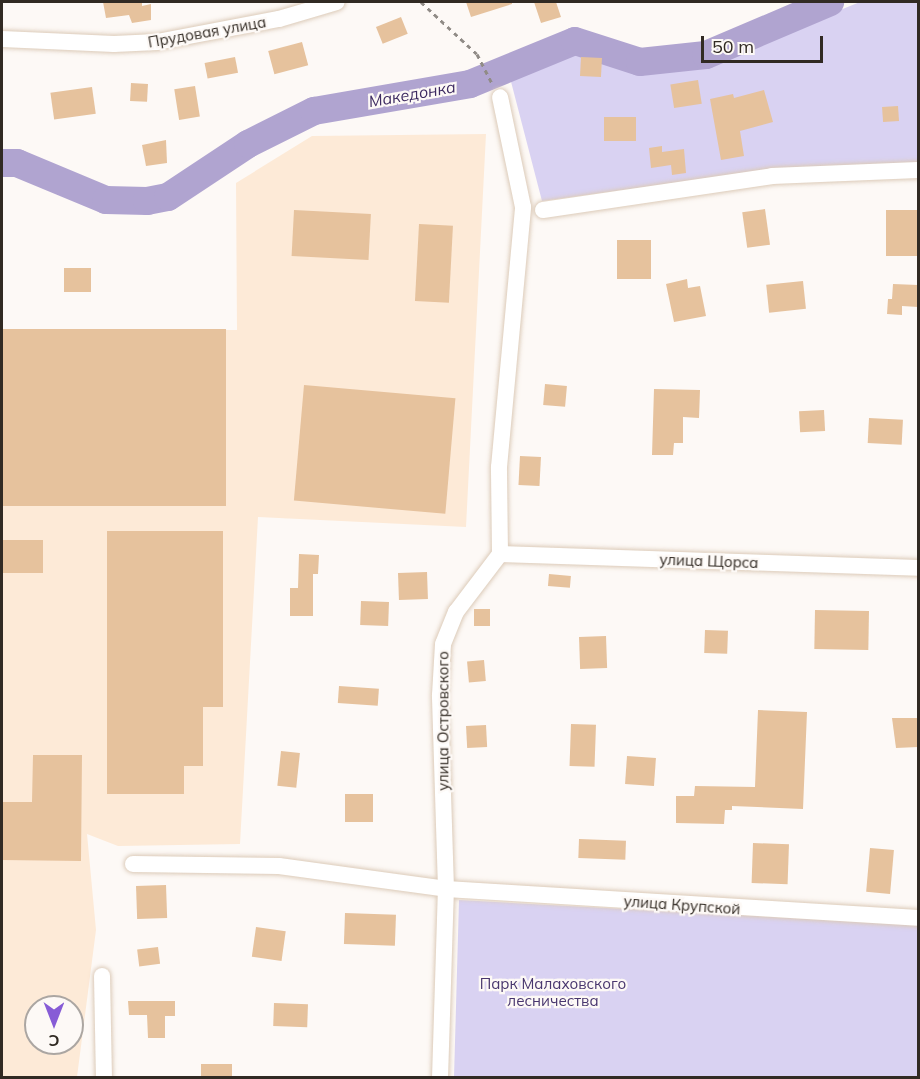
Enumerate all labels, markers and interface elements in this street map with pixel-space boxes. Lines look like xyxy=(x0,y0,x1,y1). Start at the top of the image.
street label: Прудовая улица xyxy=(147,13,267,51)
scale bar xyxy=(704,24,826,62)
text: 50 m xyxy=(712,35,754,58)
water label: Македонка xyxy=(367,77,457,111)
street label: улица Щорса xyxy=(659,550,759,572)
street label: улица Островского xyxy=(434,651,452,791)
street label: улица Крупской xyxy=(623,892,741,918)
park label: Парк Малаховского лесничества xyxy=(480,974,626,1009)
north arrow xyxy=(24,995,84,1055)
text: С xyxy=(49,1031,59,1051)

